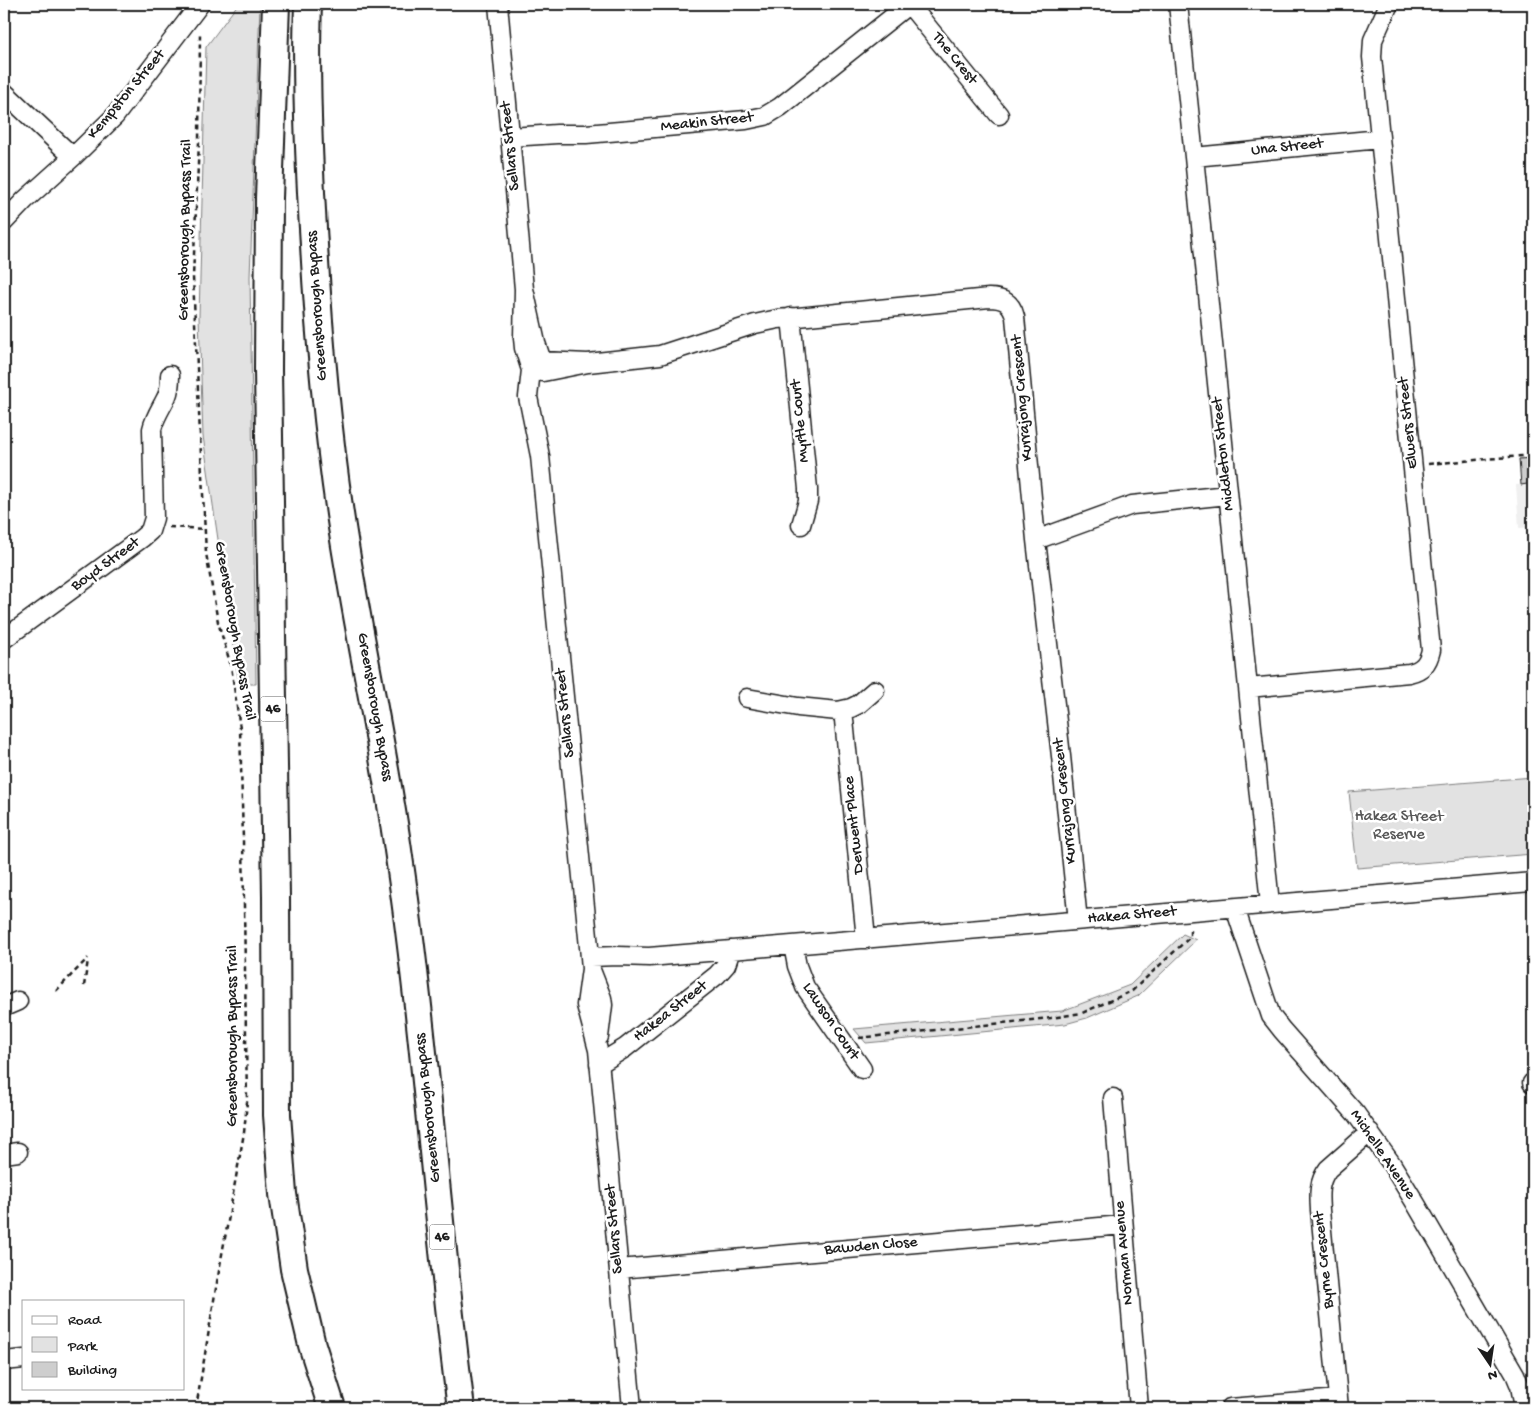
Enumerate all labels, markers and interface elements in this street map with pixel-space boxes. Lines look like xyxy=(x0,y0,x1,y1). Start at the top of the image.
street label: The Crest xyxy=(927,28,982,90)
street label: Kempston Street xyxy=(84,45,171,144)
street label: Sellars Street xyxy=(497,99,525,192)
street label: Meakin Street xyxy=(660,109,756,137)
street label: Una Street xyxy=(1250,135,1325,161)
street label: Greensborough Bypass Trail xyxy=(175,139,197,321)
street label: Greensborough Bypass xyxy=(303,229,333,382)
street label: Kurrajong Crescent xyxy=(1008,333,1038,462)
street label: Elwers Street xyxy=(1395,375,1423,470)
street label: Myrtle Court xyxy=(787,377,815,463)
street label: Middleton Street xyxy=(1208,395,1239,512)
street label: Boyd Street xyxy=(67,533,145,597)
street label: Greensborough Bypass Trail xyxy=(209,540,259,722)
street label: Greensborough Bypass xyxy=(352,631,397,784)
street label: Sellars Street xyxy=(552,666,580,759)
road number: 46 xyxy=(260,696,286,722)
street label: Kurrajong Crescent xyxy=(1050,736,1082,865)
street label: Derwent Place xyxy=(840,775,870,876)
park label: Hakea Street Reserve xyxy=(1355,808,1445,845)
street label: Hakea Street xyxy=(1087,903,1178,929)
street label: Greensborough Bypass Trail xyxy=(224,945,243,1127)
street label: Hakea Street xyxy=(630,976,713,1047)
street label: Lawson Court xyxy=(797,980,864,1066)
street label: Greensborough Bypass xyxy=(412,1031,446,1184)
street label: Michelle Avenue xyxy=(1345,1107,1419,1204)
street label: Sellars Street xyxy=(602,1182,628,1274)
street label: Norman Avenue xyxy=(1111,1200,1139,1306)
street label: Byrne Crescent xyxy=(1310,1209,1340,1311)
road number: 46 xyxy=(430,1224,454,1250)
street label: Bawden Close xyxy=(823,1233,919,1261)
legend xyxy=(22,1300,185,1390)
text: Road xyxy=(68,1312,102,1330)
text: Park xyxy=(67,1338,98,1356)
north arrow xyxy=(1464,1340,1514,1390)
text: Building xyxy=(67,1362,117,1380)
text: N xyxy=(1486,1365,1499,1384)

